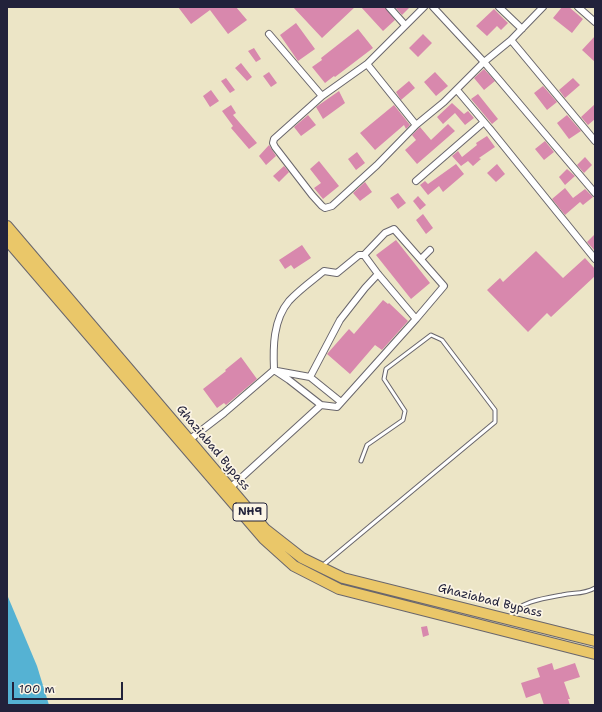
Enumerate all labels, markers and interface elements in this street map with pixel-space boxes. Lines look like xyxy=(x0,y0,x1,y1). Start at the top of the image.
street label: Ghaziabad Bypass xyxy=(173,402,253,494)
road number: NH9 xyxy=(233,503,267,521)
street label: Ghaziabad Bypass xyxy=(436,581,544,621)
scale bar xyxy=(14,674,125,700)
text: 100 m xyxy=(19,681,55,697)

